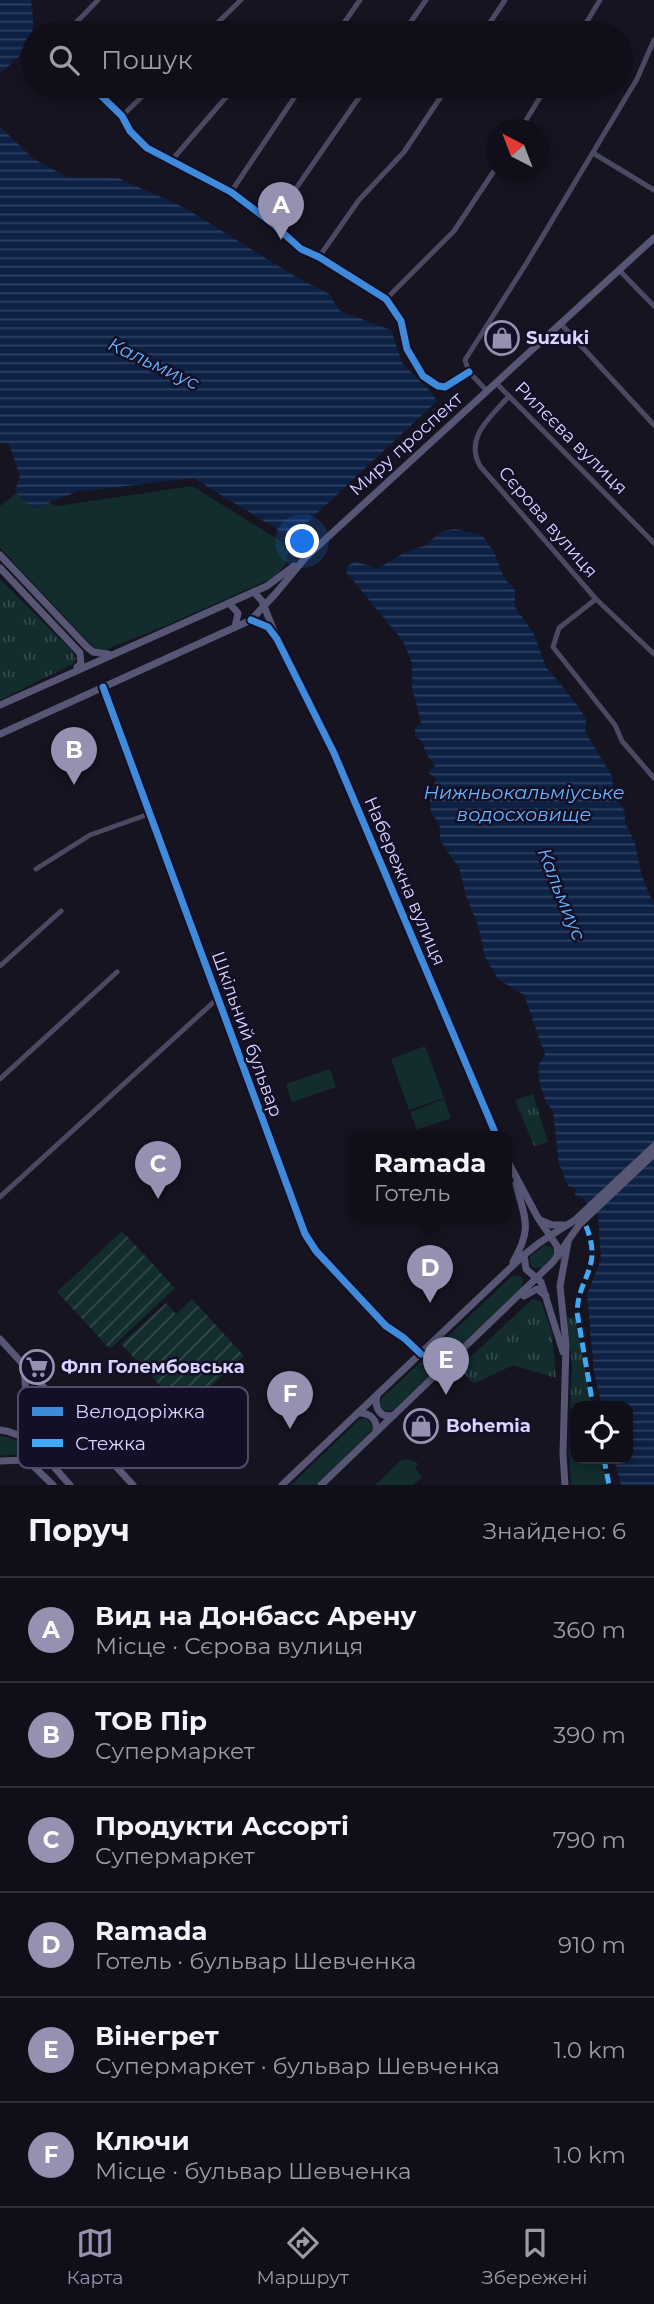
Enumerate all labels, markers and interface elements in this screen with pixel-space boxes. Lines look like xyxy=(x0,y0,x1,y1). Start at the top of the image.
search box xyxy=(21,21,633,98)
icon: search xyxy=(45,41,83,79)
text: Пошук xyxy=(101,44,193,76)
north arrow xyxy=(486,119,549,182)
pin: A xyxy=(258,182,304,240)
shop icon: Suzuki xyxy=(483,319,521,357)
place label: Suzuki xyxy=(526,327,589,349)
water label: Кальмиус xyxy=(105,332,203,395)
street label: Рилєєва вулиця xyxy=(510,377,632,499)
street label: Миру проспект xyxy=(345,387,467,501)
street label: Сєрова вулиця xyxy=(494,462,602,582)
your location xyxy=(285,524,319,558)
pin: B xyxy=(51,727,97,785)
water label: Нижньокальміуське водосховище xyxy=(423,781,625,826)
street label: Набережна вулиця xyxy=(359,793,451,969)
water label: Кальмиус xyxy=(533,845,591,944)
street label: Шкільний бульвар xyxy=(207,948,287,1120)
popup xyxy=(348,1131,512,1222)
pin: C xyxy=(135,1141,181,1199)
text: Ramada xyxy=(374,1147,486,1179)
text: Готель xyxy=(374,1179,450,1207)
pin: D xyxy=(407,1245,453,1303)
pin: E xyxy=(423,1337,469,1395)
supermarket icon: Флп Голембовська xyxy=(18,1348,56,1386)
place label: Флп Голембовська xyxy=(61,1356,245,1378)
pin: F xyxy=(267,1371,313,1429)
legend xyxy=(18,1387,248,1468)
text: Велодоріжка xyxy=(75,1400,205,1423)
map controls xyxy=(570,1401,633,1464)
button: locate xyxy=(570,1401,633,1464)
shop icon: Bohemia xyxy=(402,1407,440,1445)
place label: Bohemia xyxy=(446,1415,531,1437)
text: Стежка xyxy=(75,1432,146,1455)
text: Поруч xyxy=(28,1512,130,1549)
text: Знайдено: 6 xyxy=(483,1517,626,1545)
text: Вид на Донбасс Арену xyxy=(95,1600,416,1632)
text: A xyxy=(42,1616,60,1644)
text: 360 m xyxy=(553,1616,626,1644)
text: Місце · Сєрова вулиця xyxy=(95,1632,363,1660)
text: ТОВ Пір xyxy=(95,1705,207,1737)
text: B xyxy=(42,1721,60,1749)
text: 390 m xyxy=(553,1721,626,1749)
text: Супермаркет xyxy=(95,1737,255,1765)
text: Продукти Ассорті xyxy=(95,1810,349,1842)
text: C xyxy=(43,1826,59,1854)
text: 790 m xyxy=(553,1826,626,1854)
text: Супермаркет xyxy=(95,1842,255,1870)
text: Ramada xyxy=(95,1915,207,1947)
text: D xyxy=(42,1931,61,1959)
text: 910 m xyxy=(558,1931,626,1959)
text: Готель · бульвар Шевченка xyxy=(95,1947,416,1975)
text: Вінегрет xyxy=(95,2020,219,2052)
text: E xyxy=(43,2036,59,2064)
text: 1.0 km xyxy=(554,2036,626,2064)
text: Супермаркет · бульвар Шевченка xyxy=(95,2052,500,2080)
text: Ключи xyxy=(95,2125,190,2157)
text: F xyxy=(44,2141,58,2169)
text: 1.0 km xyxy=(554,2141,626,2169)
text: Місце · бульвар Шевченка xyxy=(95,2157,411,2185)
tab: Карта xyxy=(67,2224,123,2289)
tab: Маршрут xyxy=(256,2224,349,2289)
tab: Збережені xyxy=(482,2224,587,2289)

